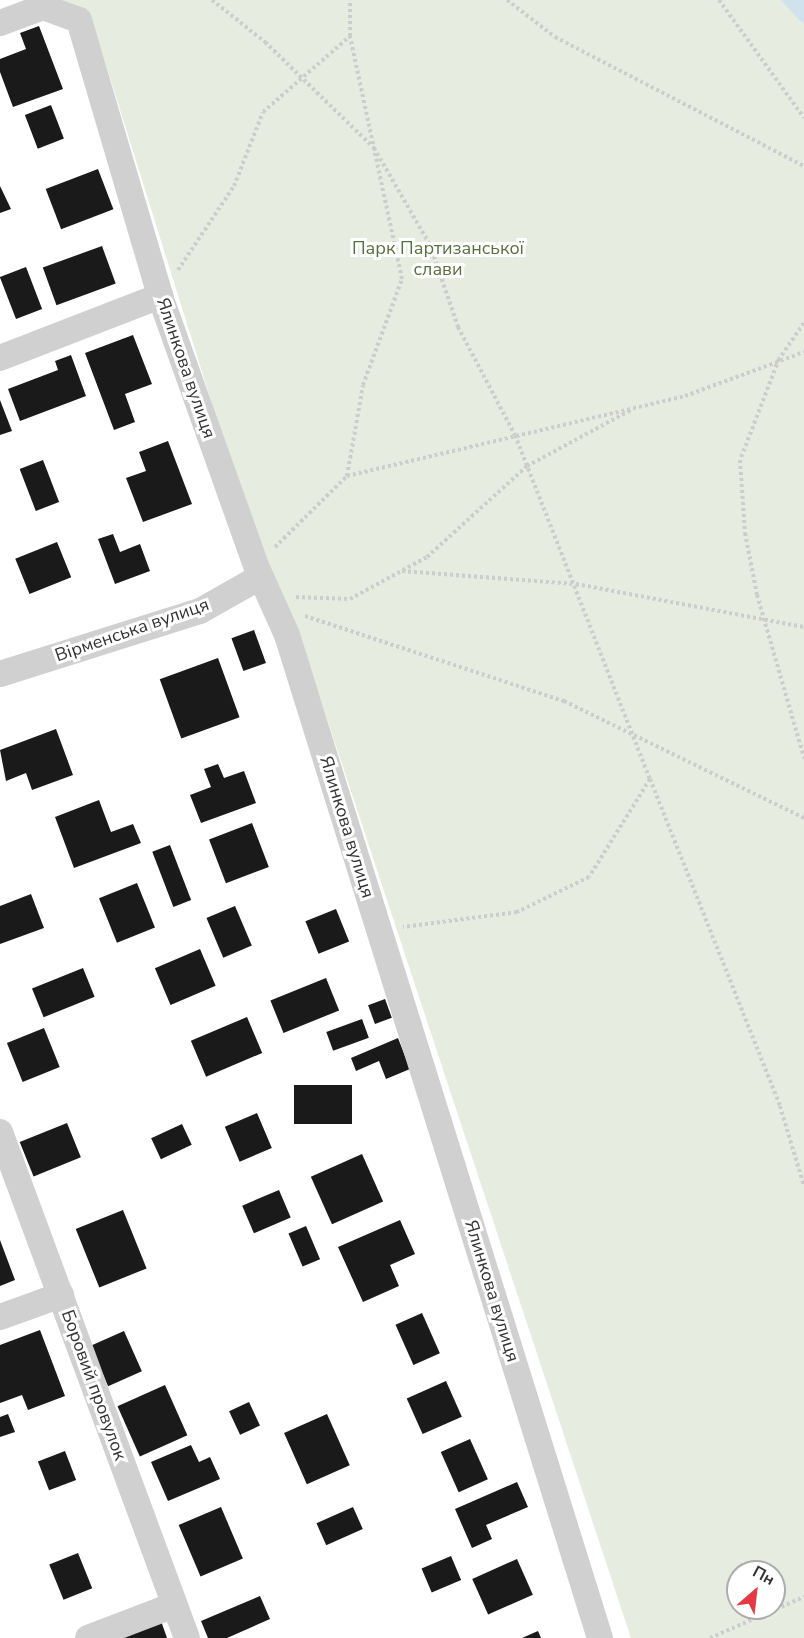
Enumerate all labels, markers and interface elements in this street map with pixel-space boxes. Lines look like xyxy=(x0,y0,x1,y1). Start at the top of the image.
park label: Парк Партизанської слави xyxy=(352,238,524,280)
street label: Ялинкова вулиця xyxy=(152,295,220,441)
street label: Вірменська вулиця xyxy=(52,594,212,666)
street label: Ялинкова вулиця xyxy=(315,753,379,901)
street label: Ялинкова вулиця xyxy=(460,1217,524,1365)
street label: Боровий провулок xyxy=(57,1307,131,1463)
north arrow xyxy=(726,1560,786,1620)
text: Пн xyxy=(749,1561,778,1591)

